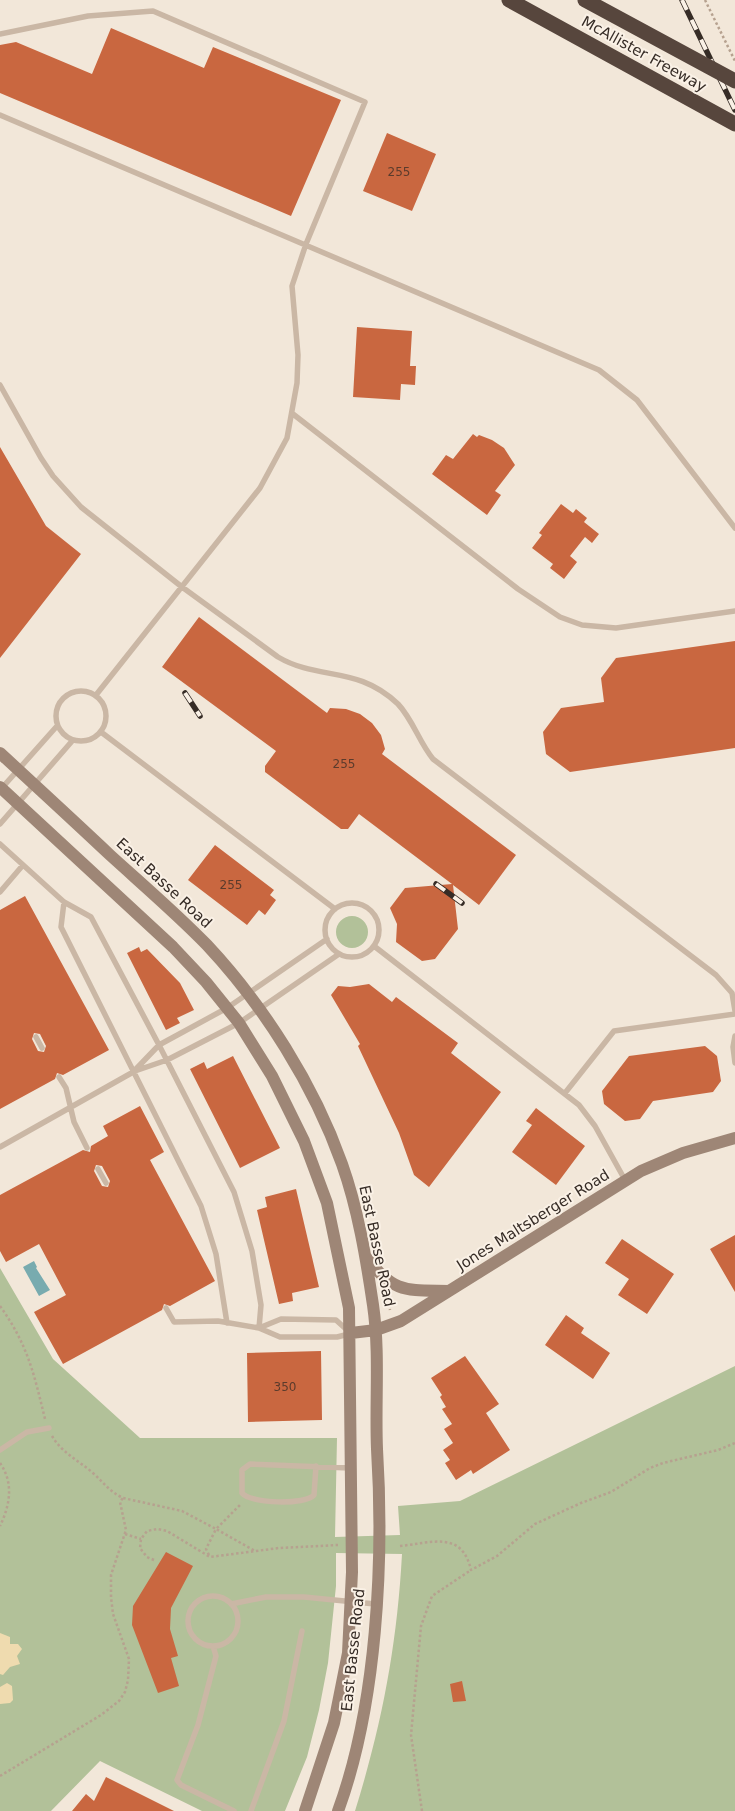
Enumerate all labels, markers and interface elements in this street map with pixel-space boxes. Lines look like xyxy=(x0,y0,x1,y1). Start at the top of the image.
street label: McAllister Freeway xyxy=(578,12,710,96)
house number: 255 xyxy=(388,165,410,179)
house number: 255 xyxy=(333,757,355,771)
street label: East Basse Road xyxy=(113,834,215,932)
house number: 255 xyxy=(220,878,242,892)
street label: Jones Maltsberger Road xyxy=(452,1165,613,1275)
street label: East Basse Road xyxy=(355,1184,399,1308)
house number: 350 xyxy=(274,1380,296,1394)
street label: East Basse Road xyxy=(338,1587,368,1713)

